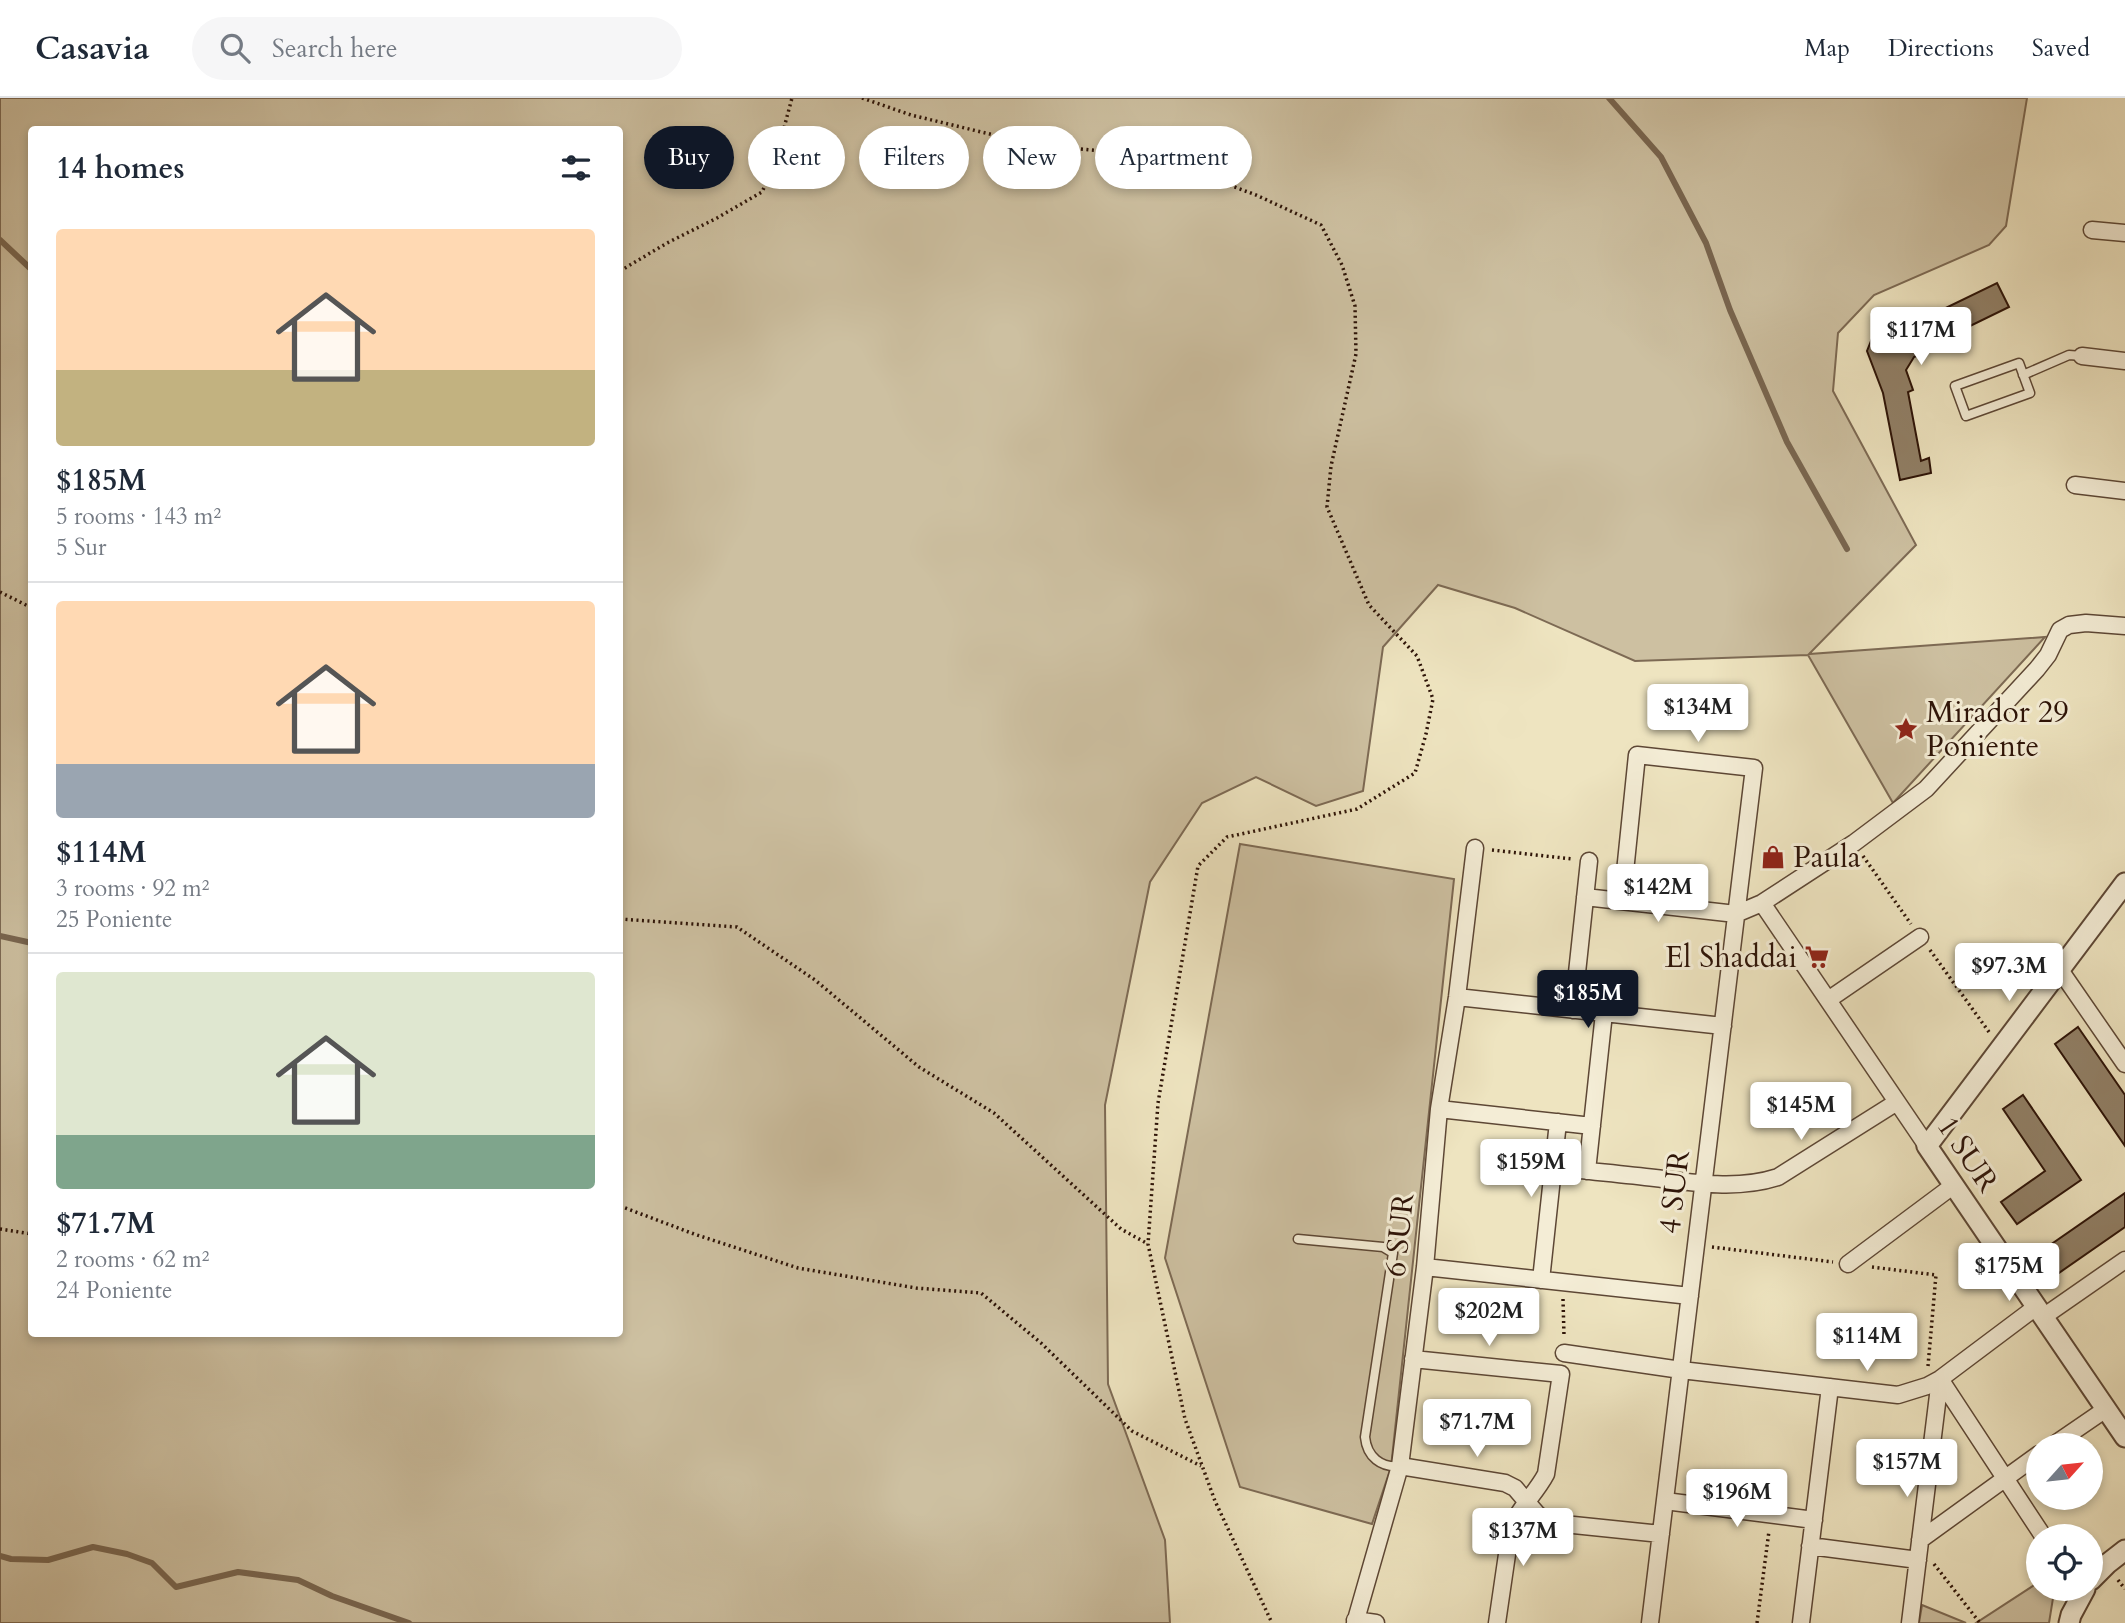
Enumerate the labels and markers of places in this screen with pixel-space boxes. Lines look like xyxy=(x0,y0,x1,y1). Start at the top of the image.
pin: $117M xyxy=(1872,308,1970,367)
pin: $134M xyxy=(1649,684,1747,744)
place label: Mirador 29 Poniente xyxy=(1926,692,2069,767)
place icon: Mirador 29 Poniente xyxy=(1892,715,1920,743)
place label: Paula xyxy=(1793,837,1861,878)
shop icon: Paula xyxy=(1759,843,1787,871)
pin: $142M xyxy=(1609,864,1707,924)
place label: El Shaddai xyxy=(1665,937,1797,978)
supermarket icon: El Shaddai xyxy=(1803,943,1831,971)
pin: $97.3M xyxy=(1952,944,2066,1003)
pin: $185M xyxy=(1539,970,1637,1030)
pin: $145M xyxy=(1752,1082,1850,1142)
pin: $159M xyxy=(1482,1140,1580,1199)
pin: $175M xyxy=(1960,1244,2058,1303)
pin: $202M xyxy=(1440,1288,1538,1348)
pin: $114M xyxy=(1818,1314,1916,1373)
pin: $71.7M xyxy=(1420,1400,1534,1459)
pin: $157M xyxy=(1858,1440,1956,1499)
pin: $196M xyxy=(1688,1470,1786,1529)
pin: $137M xyxy=(1474,1508,1572,1568)

